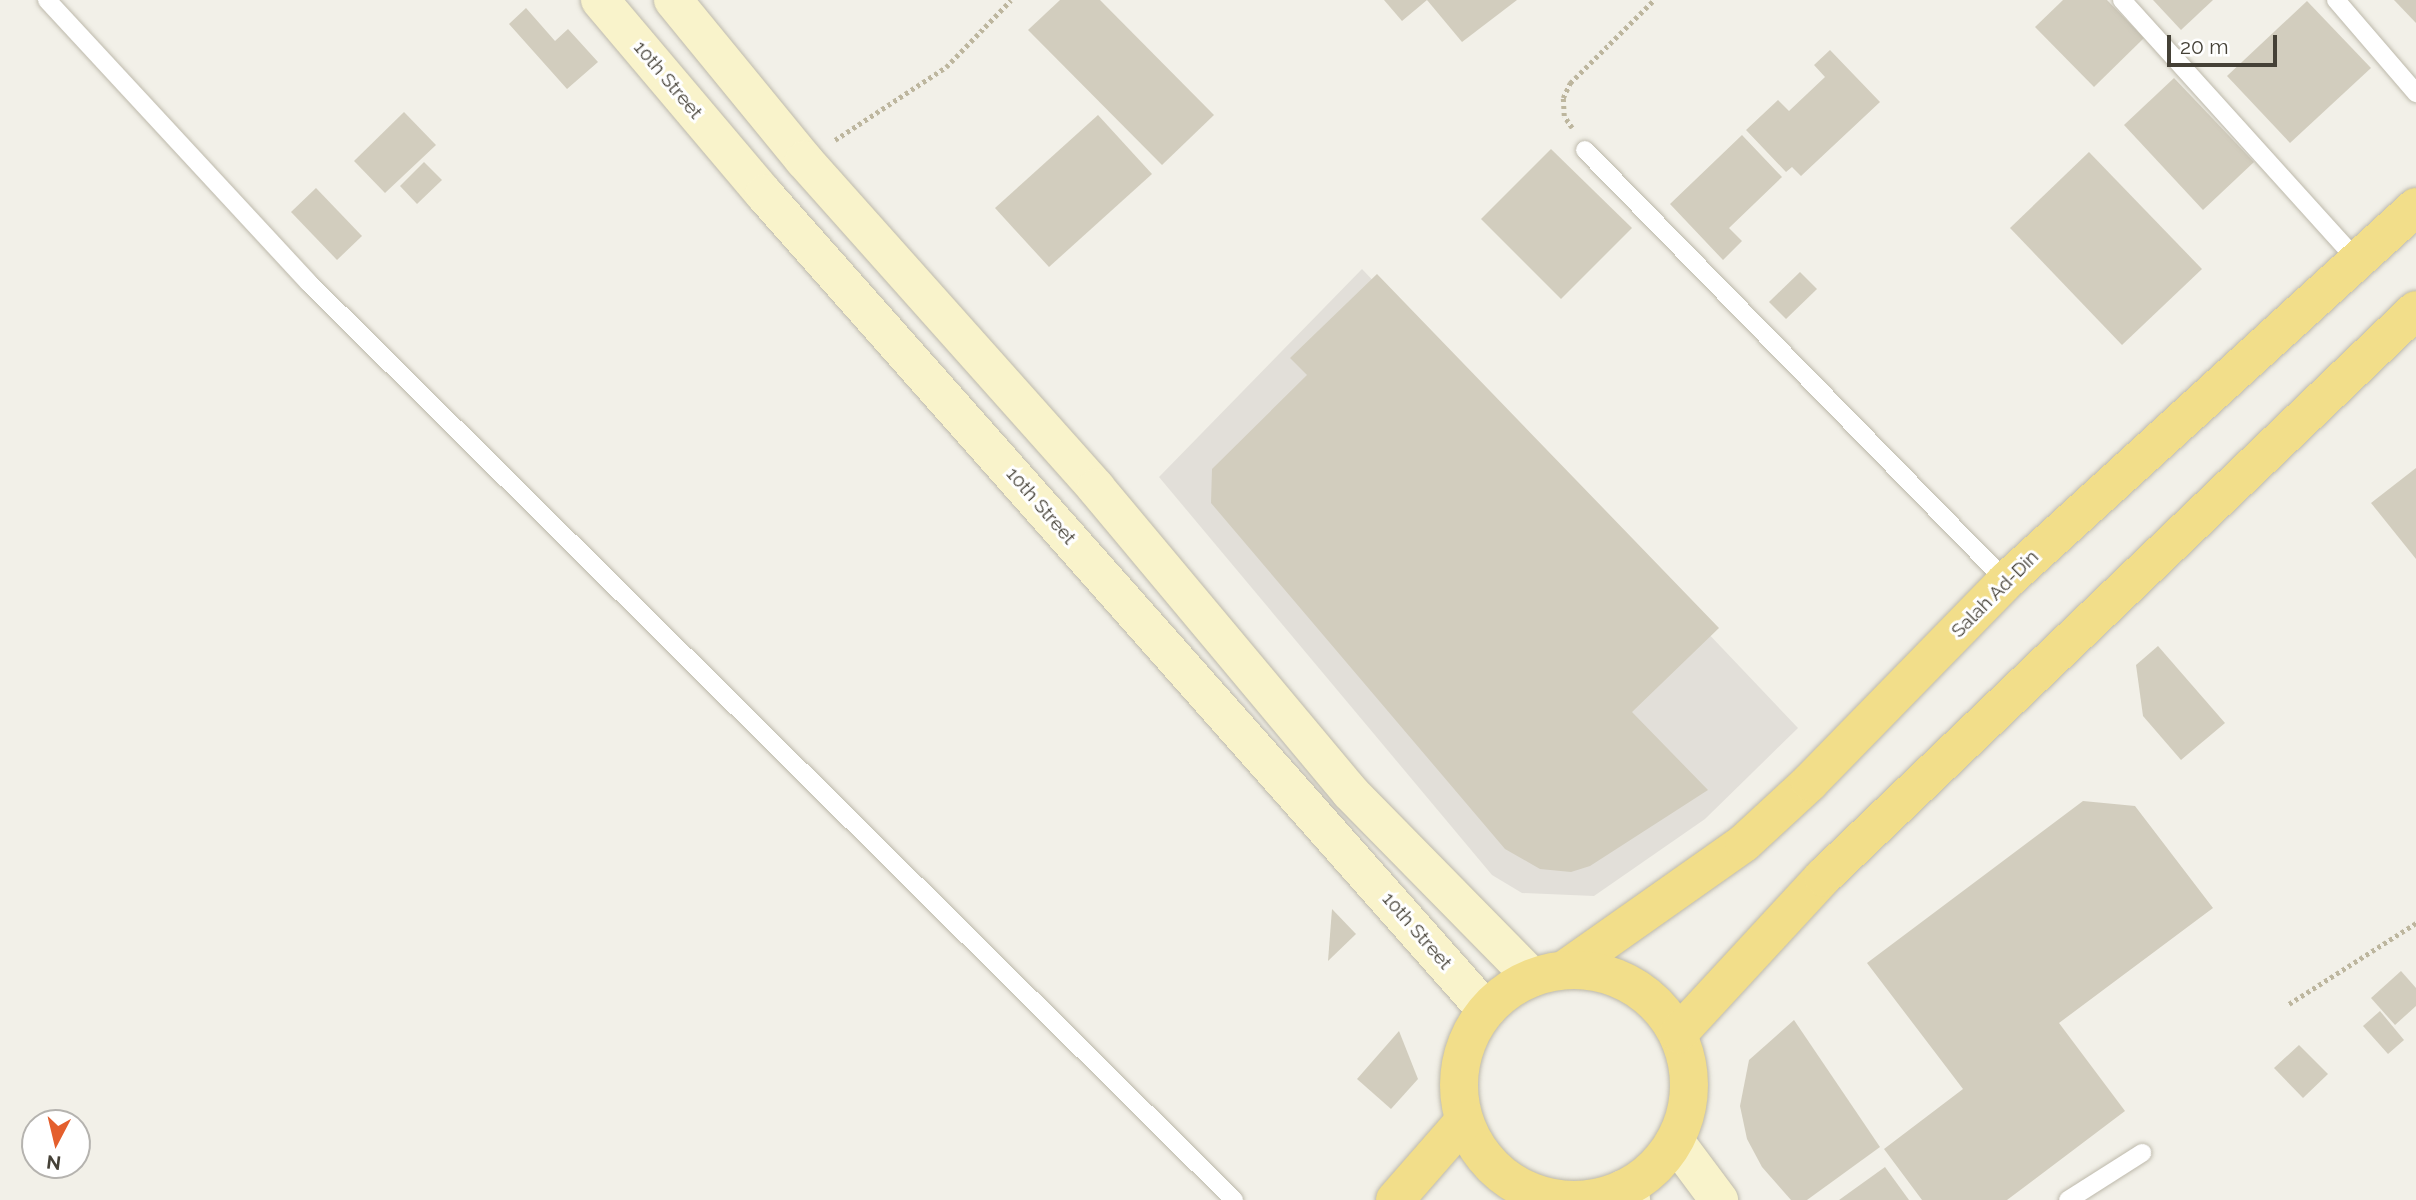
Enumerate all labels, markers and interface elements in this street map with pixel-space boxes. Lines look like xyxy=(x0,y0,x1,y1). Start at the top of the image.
scale bar xyxy=(2171,21,2281,65)
text: 20 m xyxy=(2180,34,2228,59)
street label: 10th Street xyxy=(629,36,707,124)
street label: 10th Street xyxy=(1001,463,1081,549)
street label: Salah Ad-Din xyxy=(1946,545,2044,643)
street label: 10th Street xyxy=(1377,888,1457,974)
north arrow xyxy=(21,1109,91,1179)
text: N xyxy=(45,1151,62,1175)

